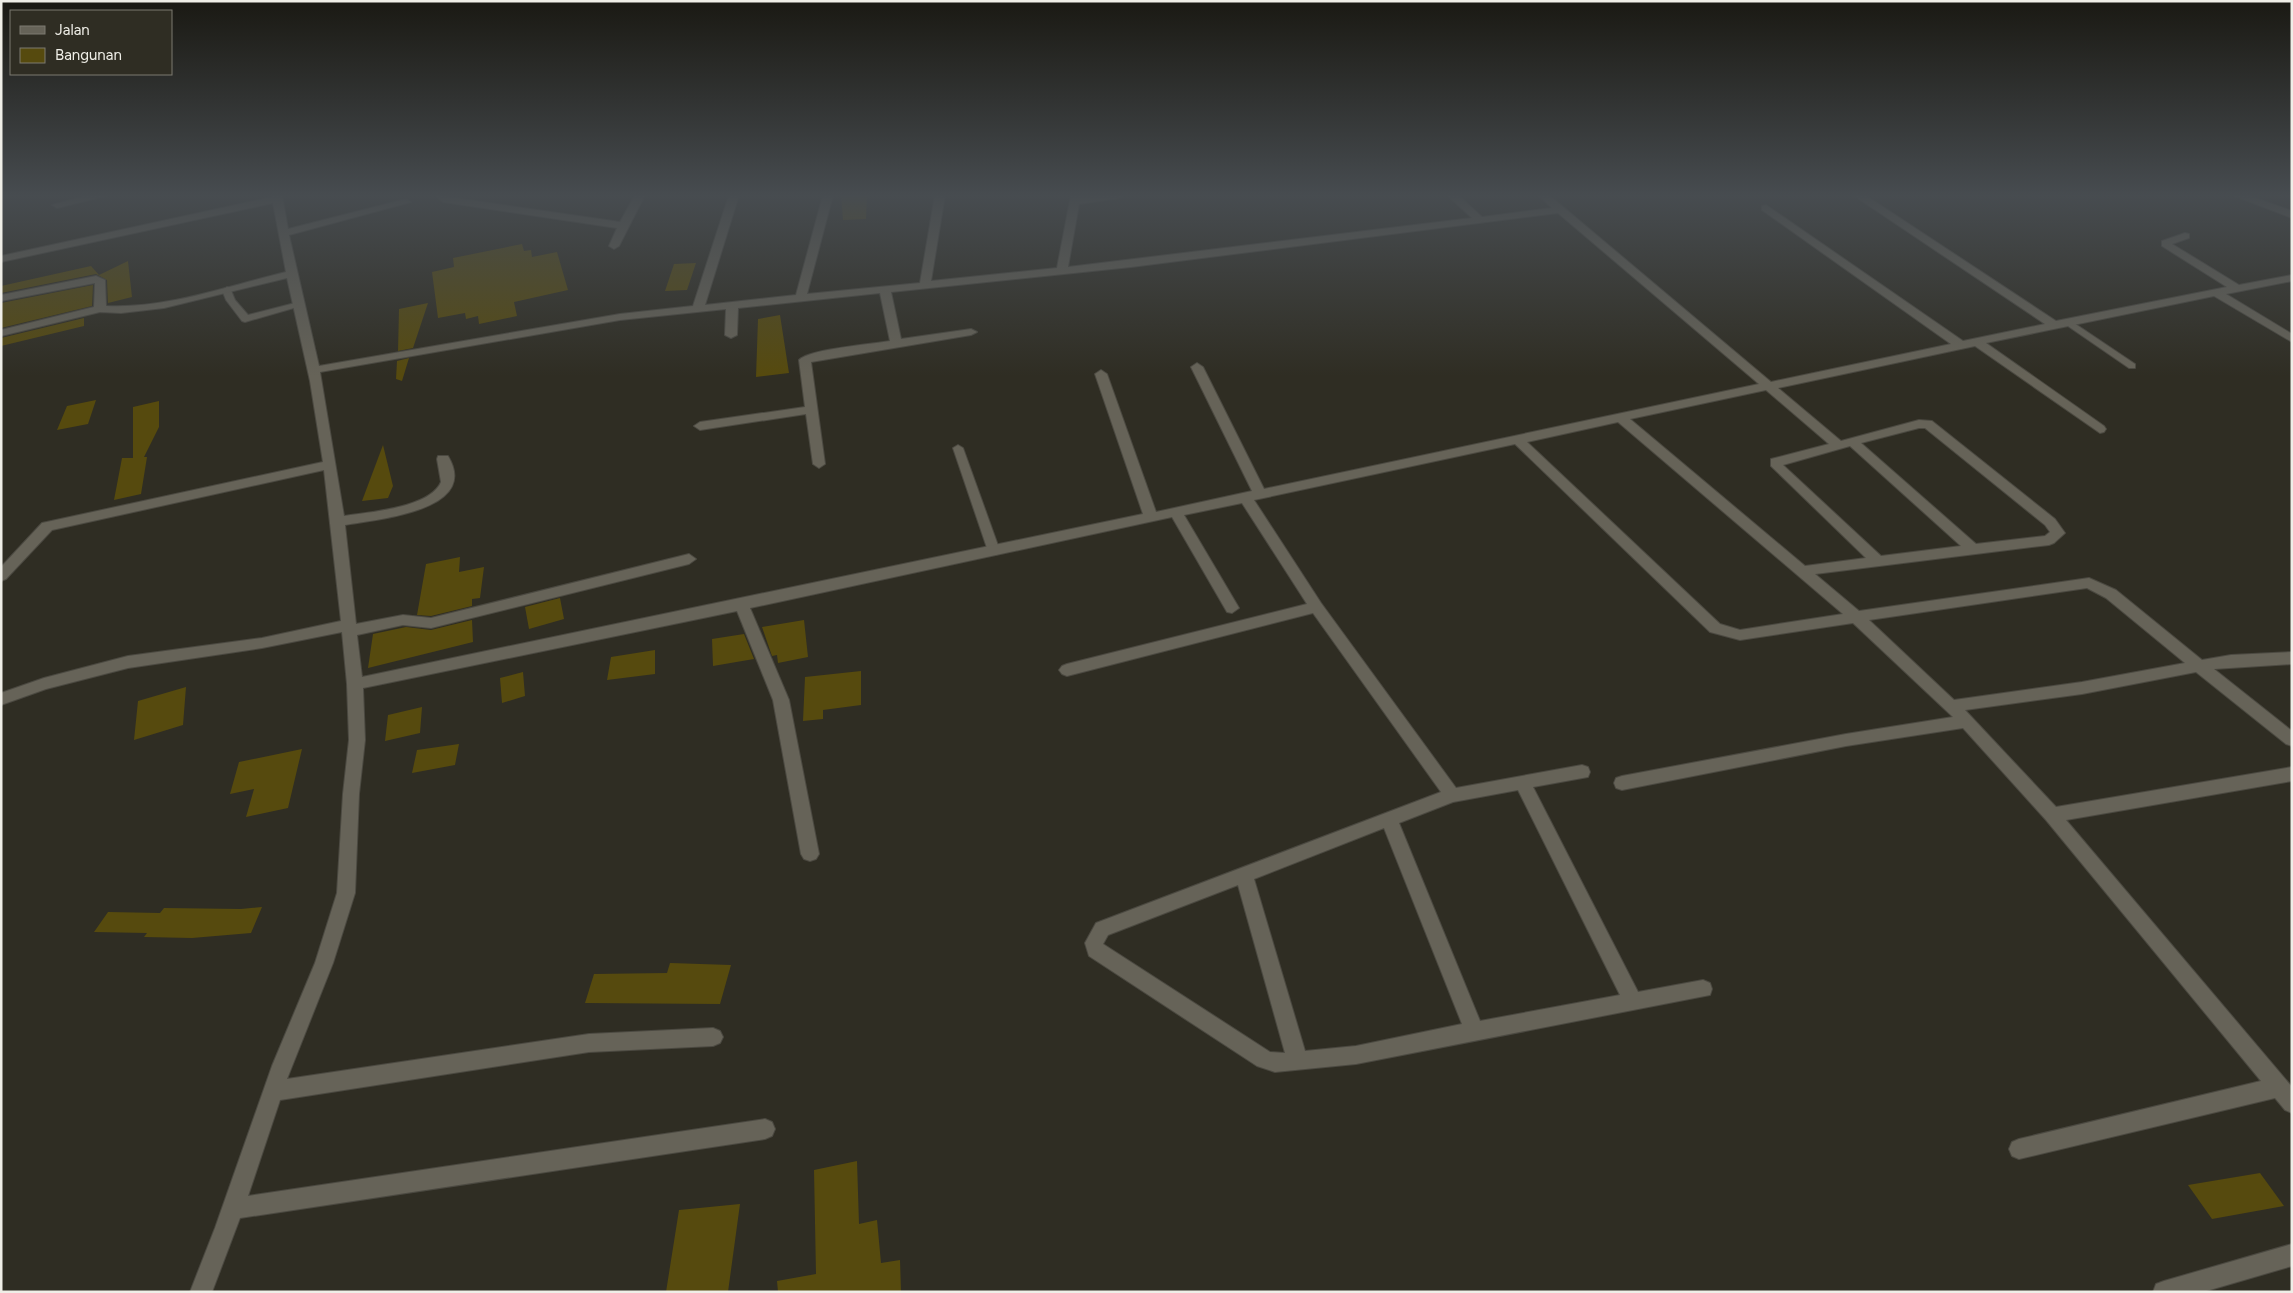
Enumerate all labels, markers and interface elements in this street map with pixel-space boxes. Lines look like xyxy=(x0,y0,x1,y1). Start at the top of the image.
legend xyxy=(10,10,172,75)
text: Jalan xyxy=(55,21,90,39)
text: Bangunan xyxy=(55,46,122,64)

